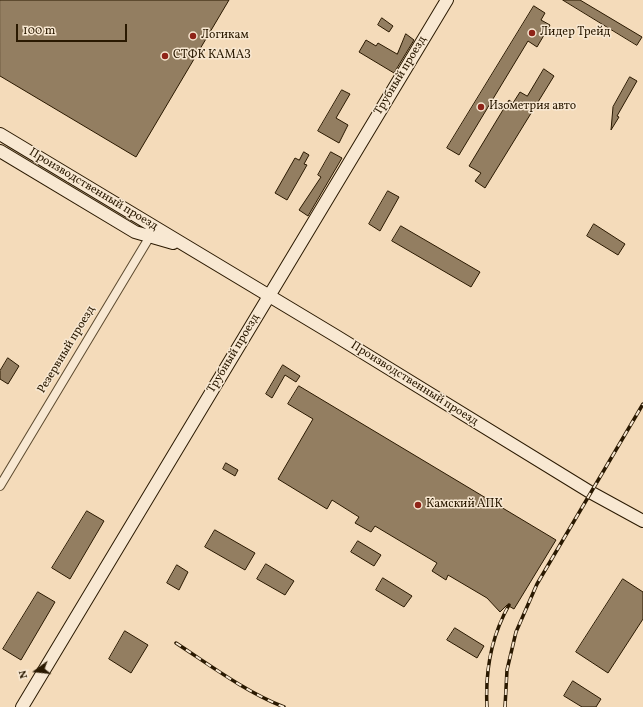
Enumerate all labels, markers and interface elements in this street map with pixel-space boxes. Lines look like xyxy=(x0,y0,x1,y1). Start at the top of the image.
scale bar xyxy=(18,16,129,42)
text: 100 m xyxy=(23,23,55,39)
place label: Лидер Трейд xyxy=(540,26,610,40)
marker: Лидер Трейд xyxy=(527,28,537,38)
place label: Логикам xyxy=(201,29,249,43)
marker: Логикам xyxy=(188,31,198,41)
street label: Трубный проезд xyxy=(372,34,430,118)
place label: СТФК КАМАЗ xyxy=(173,49,251,63)
marker: СТФК КАМАЗ xyxy=(160,51,170,61)
place label: Изометрия авто xyxy=(489,100,576,114)
marker: Изометрия авто xyxy=(476,102,486,112)
street label: Производственный проезд xyxy=(26,146,160,234)
street label: Резервный проезд xyxy=(35,304,99,396)
street label: Трубный проезд xyxy=(205,312,263,396)
street label: Производственный проезд xyxy=(347,339,481,429)
place label: Камский АПК xyxy=(426,498,503,512)
marker: Камский АПК xyxy=(413,500,423,510)
north arrow xyxy=(16,651,56,691)
text: N xyxy=(16,668,32,680)

